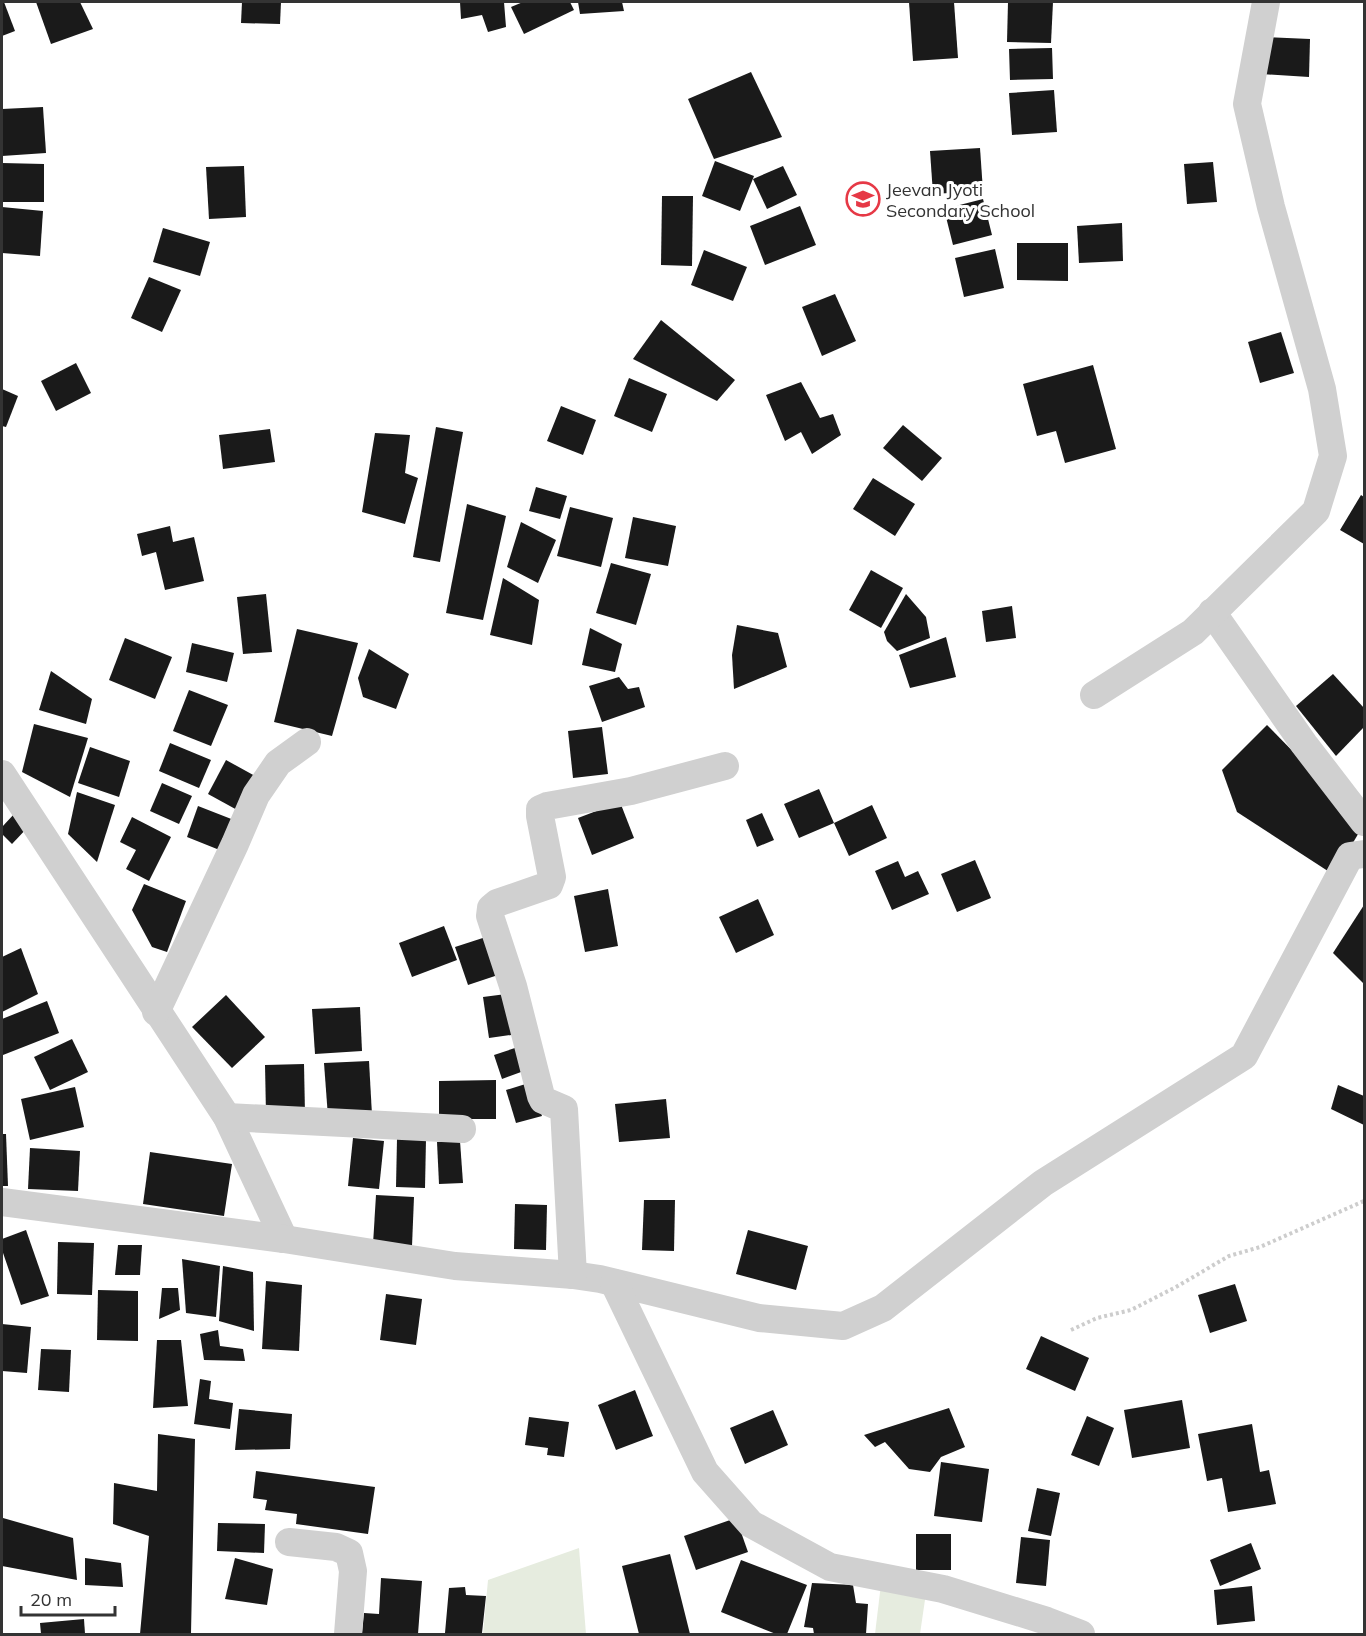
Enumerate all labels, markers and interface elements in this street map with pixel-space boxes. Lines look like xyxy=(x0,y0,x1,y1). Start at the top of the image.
place label: Jeevan Jyoti Secondary School xyxy=(886,178,1035,222)
school or university icon: Jeevan Jyoti Secondary School xyxy=(845,181,881,217)
scale bar xyxy=(21,1579,116,1617)
text: 20 m xyxy=(30,1588,72,1611)

